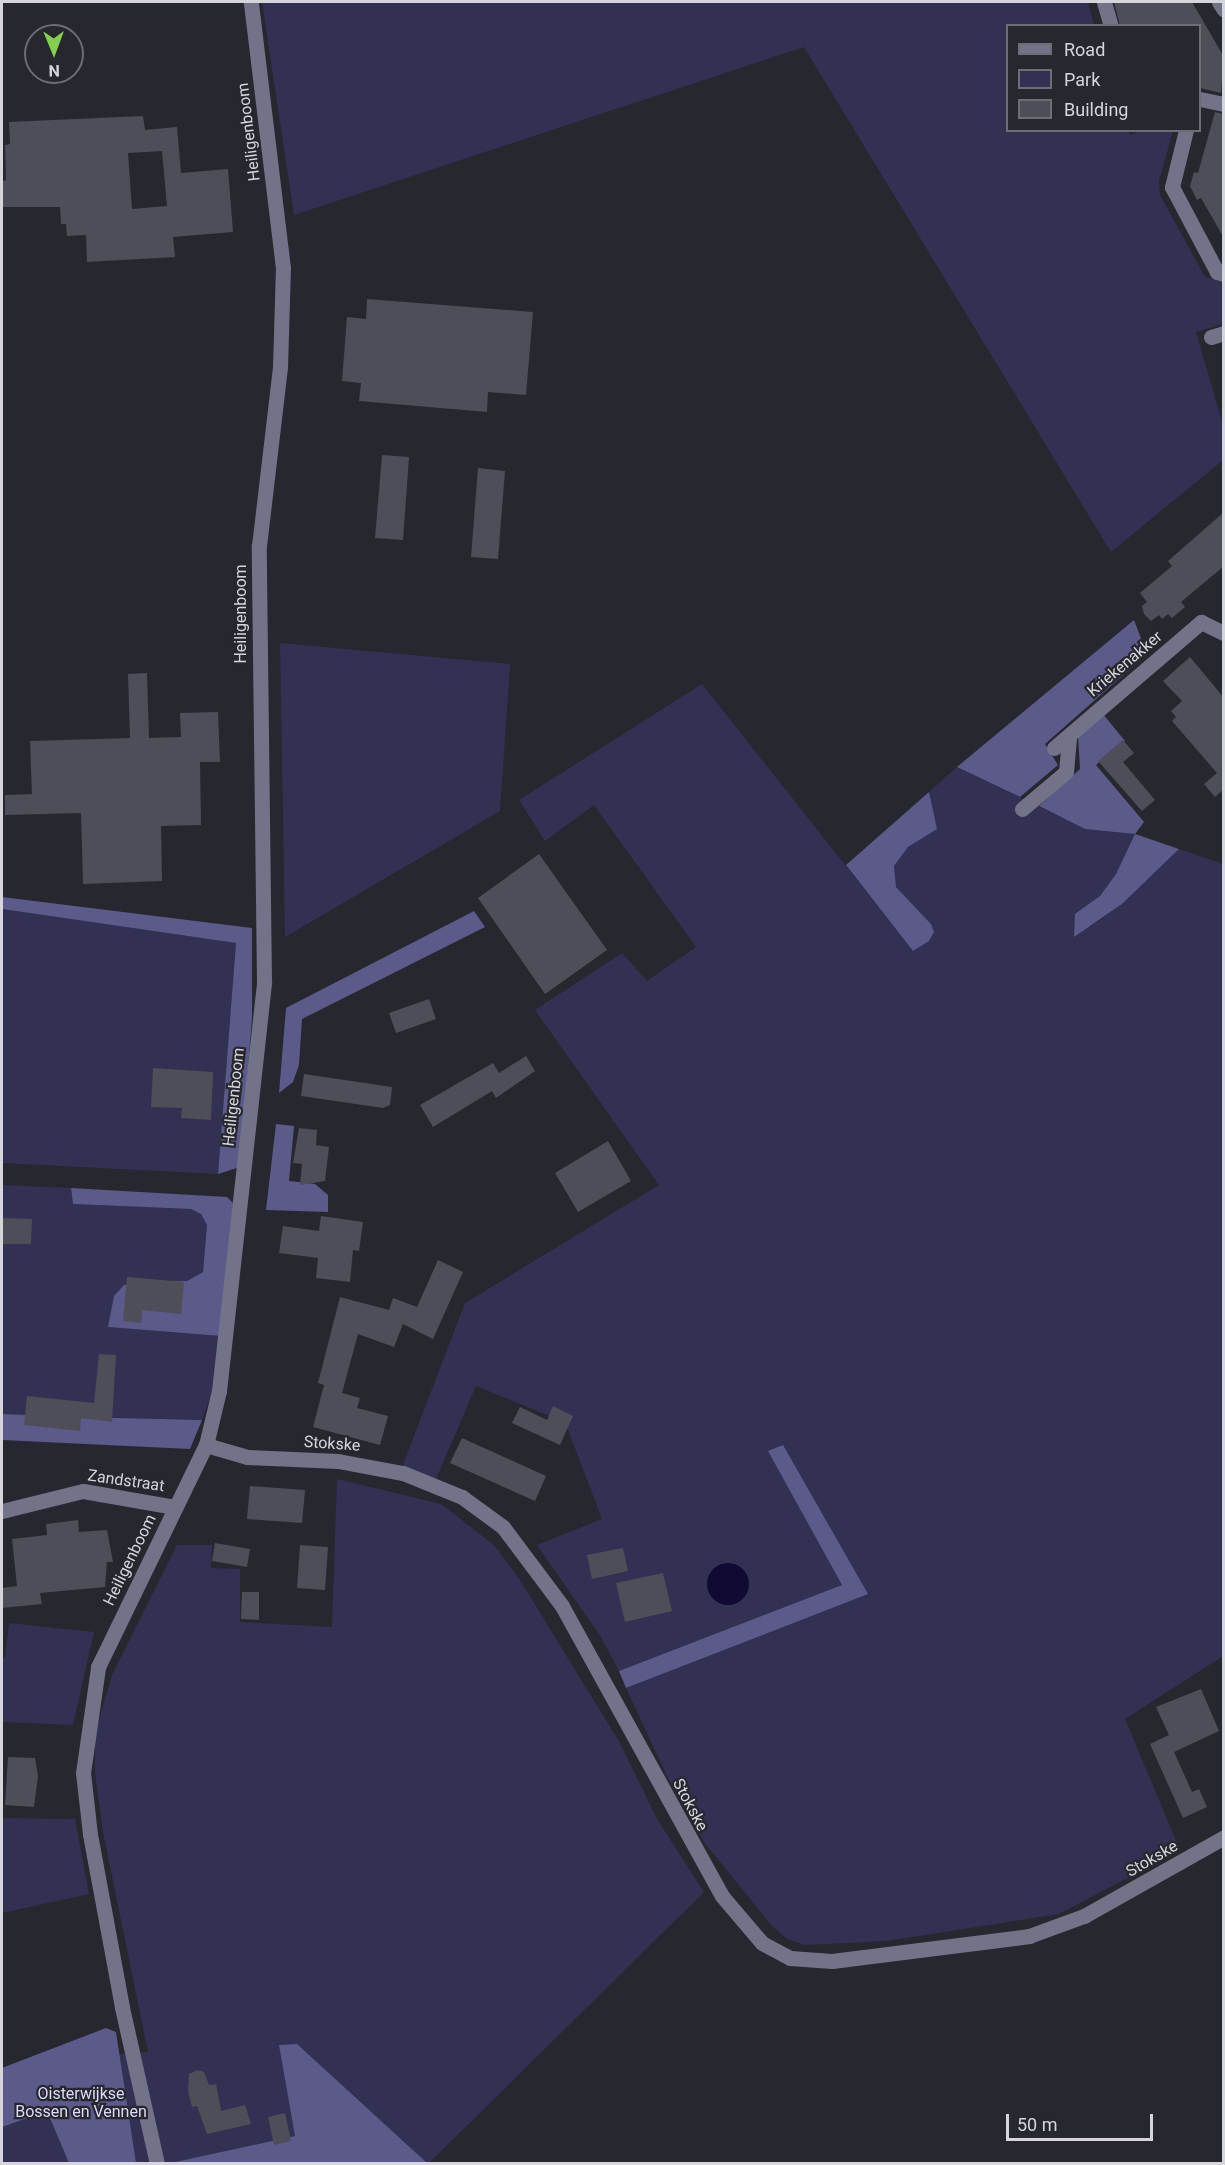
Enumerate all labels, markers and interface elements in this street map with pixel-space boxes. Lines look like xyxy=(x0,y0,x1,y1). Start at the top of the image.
north arrow xyxy=(24,24,84,84)
legend xyxy=(1006,24,1201,132)
text: Road xyxy=(1064,39,1105,60)
text: N xyxy=(48,61,60,80)
text: Park xyxy=(1064,69,1100,90)
street label: Heiligenboom xyxy=(233,82,265,182)
text: Building xyxy=(1064,99,1128,120)
street label: Heiligenboom xyxy=(231,564,251,664)
street label: Kriekenakker xyxy=(1084,627,1166,701)
street label: Heiligenboom xyxy=(219,1047,249,1147)
street label: Stokske xyxy=(303,1432,361,1456)
street label: Zandstraat xyxy=(86,1466,166,1496)
street label: Heiligenboom xyxy=(100,1511,160,1609)
street label: Stokske xyxy=(668,1776,712,1834)
street label: Stokske xyxy=(1123,1837,1181,1881)
park label: Oisterwijkse Bossen en Vennen xyxy=(15,2084,147,2122)
scale bar xyxy=(1009,2102,1156,2140)
text: 50 m xyxy=(1017,2114,1057,2135)

